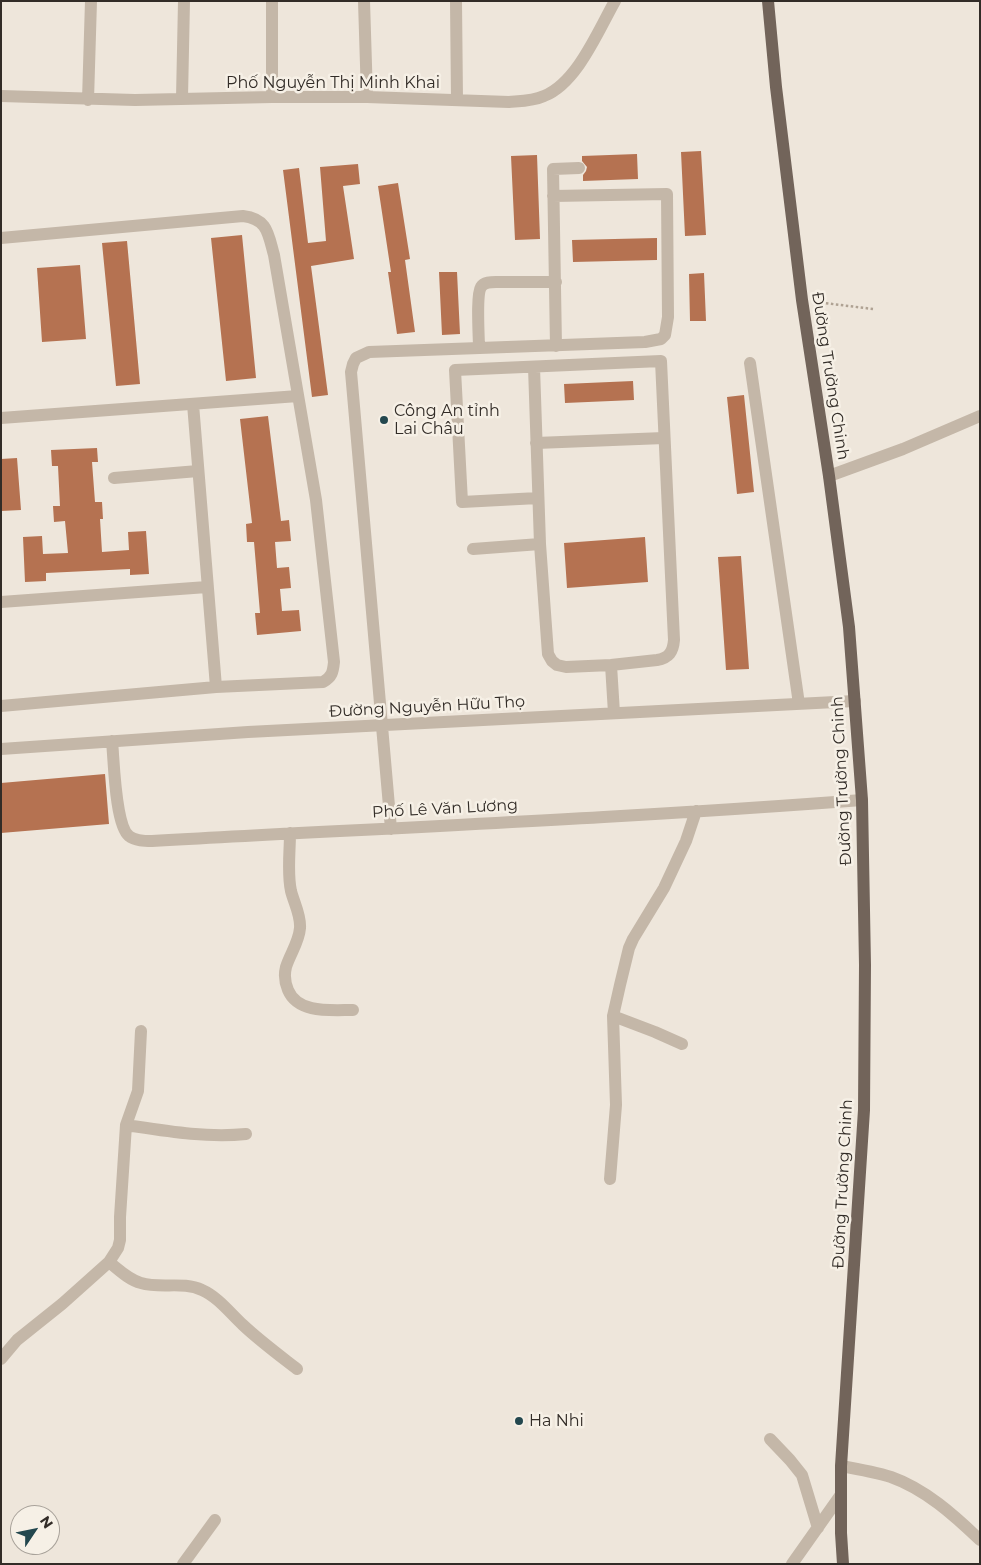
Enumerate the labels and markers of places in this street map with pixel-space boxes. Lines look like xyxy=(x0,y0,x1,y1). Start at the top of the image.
place label: Công An tỉnh Lai Châu xyxy=(394,401,500,439)
marker: Công An tỉnh Lai Châu xyxy=(378,414,390,426)
place label: Ha Nhi xyxy=(529,1411,584,1431)
marker: Ha Nhi xyxy=(513,1415,525,1427)

